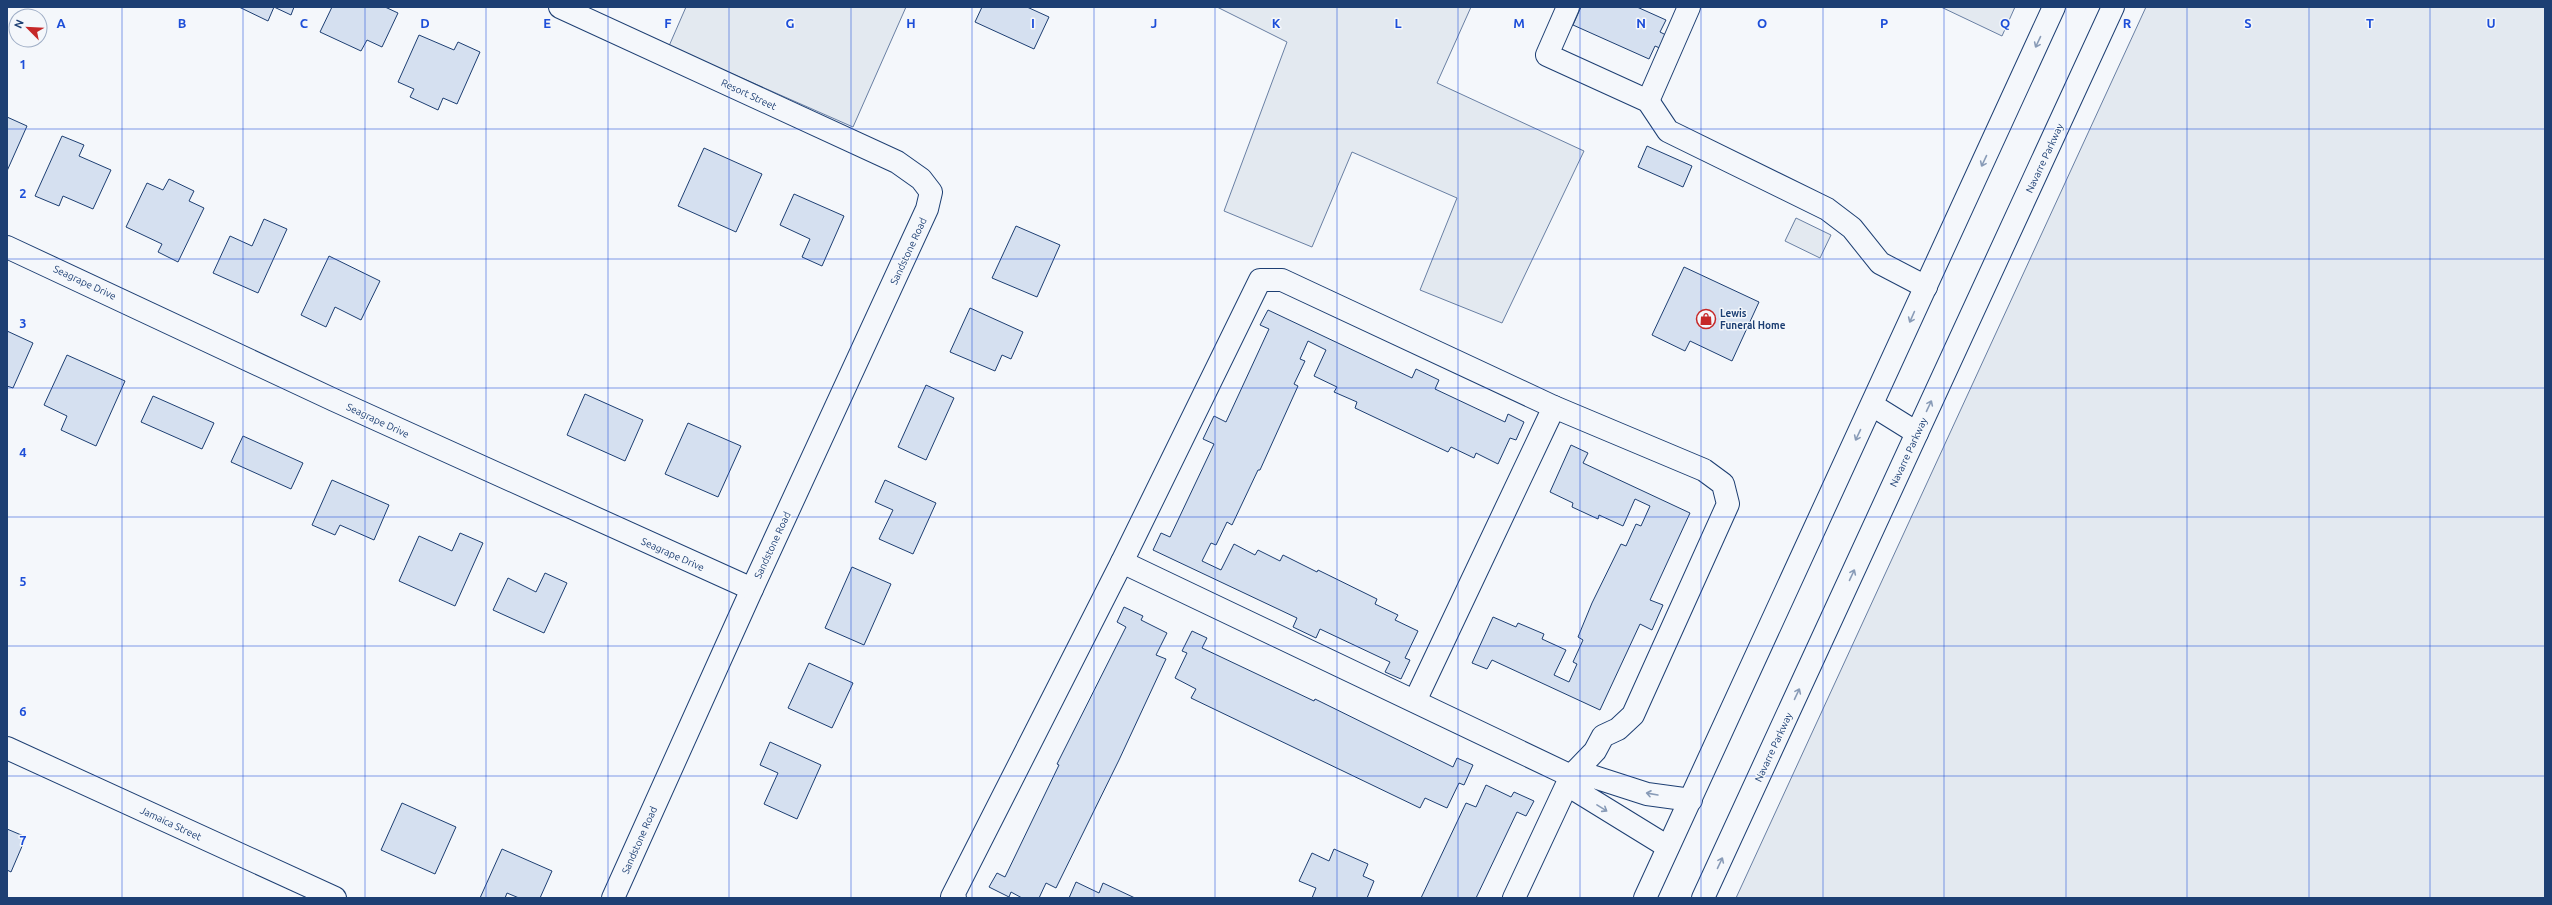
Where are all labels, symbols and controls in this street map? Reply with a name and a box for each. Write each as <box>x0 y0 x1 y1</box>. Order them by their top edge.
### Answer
north arrow <box>8 8 48 48</box>
text: A <box>56 16 66 30</box>
text: B <box>178 16 187 30</box>
text: C <box>300 16 309 30</box>
text: D <box>420 16 430 30</box>
text: E <box>543 16 551 30</box>
text: F <box>664 16 672 30</box>
text: G <box>786 16 795 30</box>
text: H <box>906 16 916 30</box>
text: I <box>1031 16 1035 30</box>
text: J <box>1151 16 1157 30</box>
text: K <box>1272 16 1281 30</box>
text: L <box>1394 16 1402 30</box>
text: M <box>1513 16 1525 30</box>
text: N <box>1636 16 1646 30</box>
text: O <box>1757 16 1767 30</box>
text: P <box>1880 16 1888 30</box>
text: Q <box>2000 16 2010 30</box>
text: R <box>2123 16 2132 30</box>
text: S <box>2244 16 2252 30</box>
text: T <box>2366 16 2374 30</box>
text: U <box>2486 16 2496 30</box>
text: N <box>12 18 26 30</box>
one-way arrow <box>2034 36 2041 48</box>
text: 1 <box>19 57 27 71</box>
street label: Resort Street <box>719 77 778 112</box>
street label: Navarre Parkway <box>2024 122 2065 195</box>
one-way arrow <box>1980 154 1987 166</box>
text: 2 <box>19 186 27 200</box>
street label: Sandstone Road <box>888 216 929 286</box>
street label: Seagrape Drive <box>52 263 118 302</box>
shop icon: Lewis Funeral Home <box>1695 308 1717 330</box>
place label: Lewis Funeral Home <box>1720 308 1786 331</box>
one-way arrow <box>1908 311 1915 323</box>
text: 3 <box>19 316 27 330</box>
street label: Seagrape Drive <box>345 401 411 440</box>
one-way arrow <box>1926 401 1933 413</box>
street label: Navarre Parkway <box>1888 416 1929 489</box>
one-way arrow <box>1854 429 1862 441</box>
text: 4 <box>19 445 27 459</box>
street label: Sandstone Road <box>752 510 793 580</box>
street label: Seagrape Drive <box>640 536 706 573</box>
one-way arrow <box>1848 570 1856 582</box>
text: 5 <box>19 574 27 588</box>
one-way arrow <box>1794 688 1801 700</box>
text: 6 <box>19 704 27 718</box>
street label: Navarre Parkway <box>1753 711 1794 784</box>
one-way arrow <box>1646 790 1659 798</box>
street label: Jamaica Street <box>138 804 203 842</box>
one-way arrow <box>1596 804 1608 812</box>
street label: Sandstone Road <box>620 805 659 876</box>
text: 7 <box>19 833 27 847</box>
one-way arrow <box>1716 857 1724 869</box>

